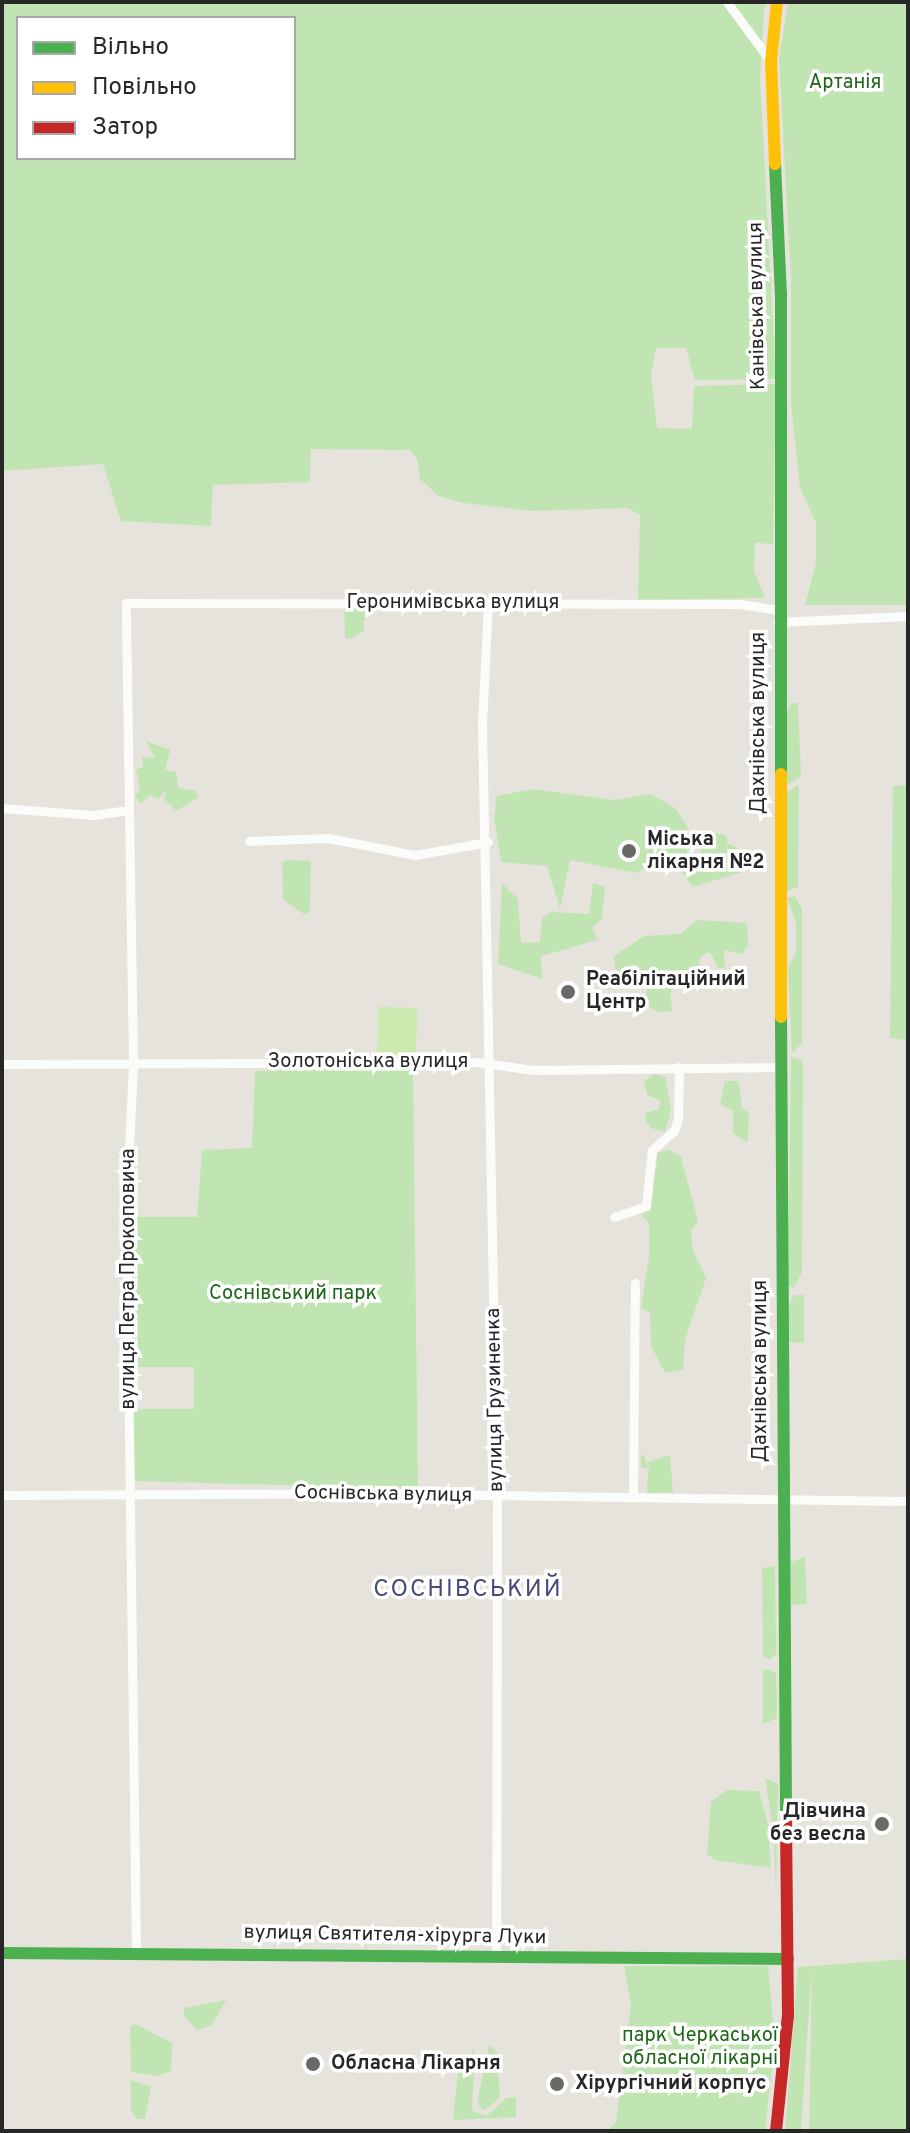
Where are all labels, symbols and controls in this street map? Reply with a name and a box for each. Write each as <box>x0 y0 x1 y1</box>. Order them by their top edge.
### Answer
legend <box>16 16 296 160</box>
text: Вільно <box>92 33 169 63</box>
park label: Артанія <box>809 71 881 95</box>
text: Повільно <box>92 73 197 103</box>
text: Затор <box>92 113 158 143</box>
street label: Канівська вулиця <box>745 222 771 390</box>
street label: Геронимівська вулиця <box>347 591 559 615</box>
street label: Дахнівська вулиця <box>747 632 771 814</box>
place label: Міська лікарня №2 <box>647 828 765 875</box>
marker: Міська лікарня №2 <box>618 840 640 862</box>
place label: Реабілітаційний Центр <box>586 968 746 1015</box>
marker: Реабілітаційний Центр <box>557 981 579 1003</box>
street label: Золотоніська вулиця <box>268 1050 468 1074</box>
street label: вулиця Петра Прокоповича <box>117 1148 141 1410</box>
street label: Дахнівська вулиця <box>749 1280 773 1462</box>
park label: Соснівський парк <box>209 1282 377 1306</box>
street label: вулиця Грузиненка <box>482 1308 510 1492</box>
street label: Соснівська вулиця <box>294 1481 472 1509</box>
district label: СОСНІВСЬКИЙ <box>373 1577 563 1605</box>
place label: Дівчина без весла <box>770 1800 866 1847</box>
marker: Дівчина без весла <box>873 1815 891 1833</box>
street label: вулиця Святителя-хірурга Луки <box>243 1921 547 1951</box>
park label: парк Черкаської обласної лікарні <box>622 2024 778 2071</box>
place label: Обласна Лікарня <box>331 2052 501 2076</box>
marker: Обласна Лікарня <box>302 2053 324 2075</box>
place label: Хірургічний корпус <box>575 2072 767 2096</box>
marker: Хірургічний корпус <box>546 2073 568 2095</box>

